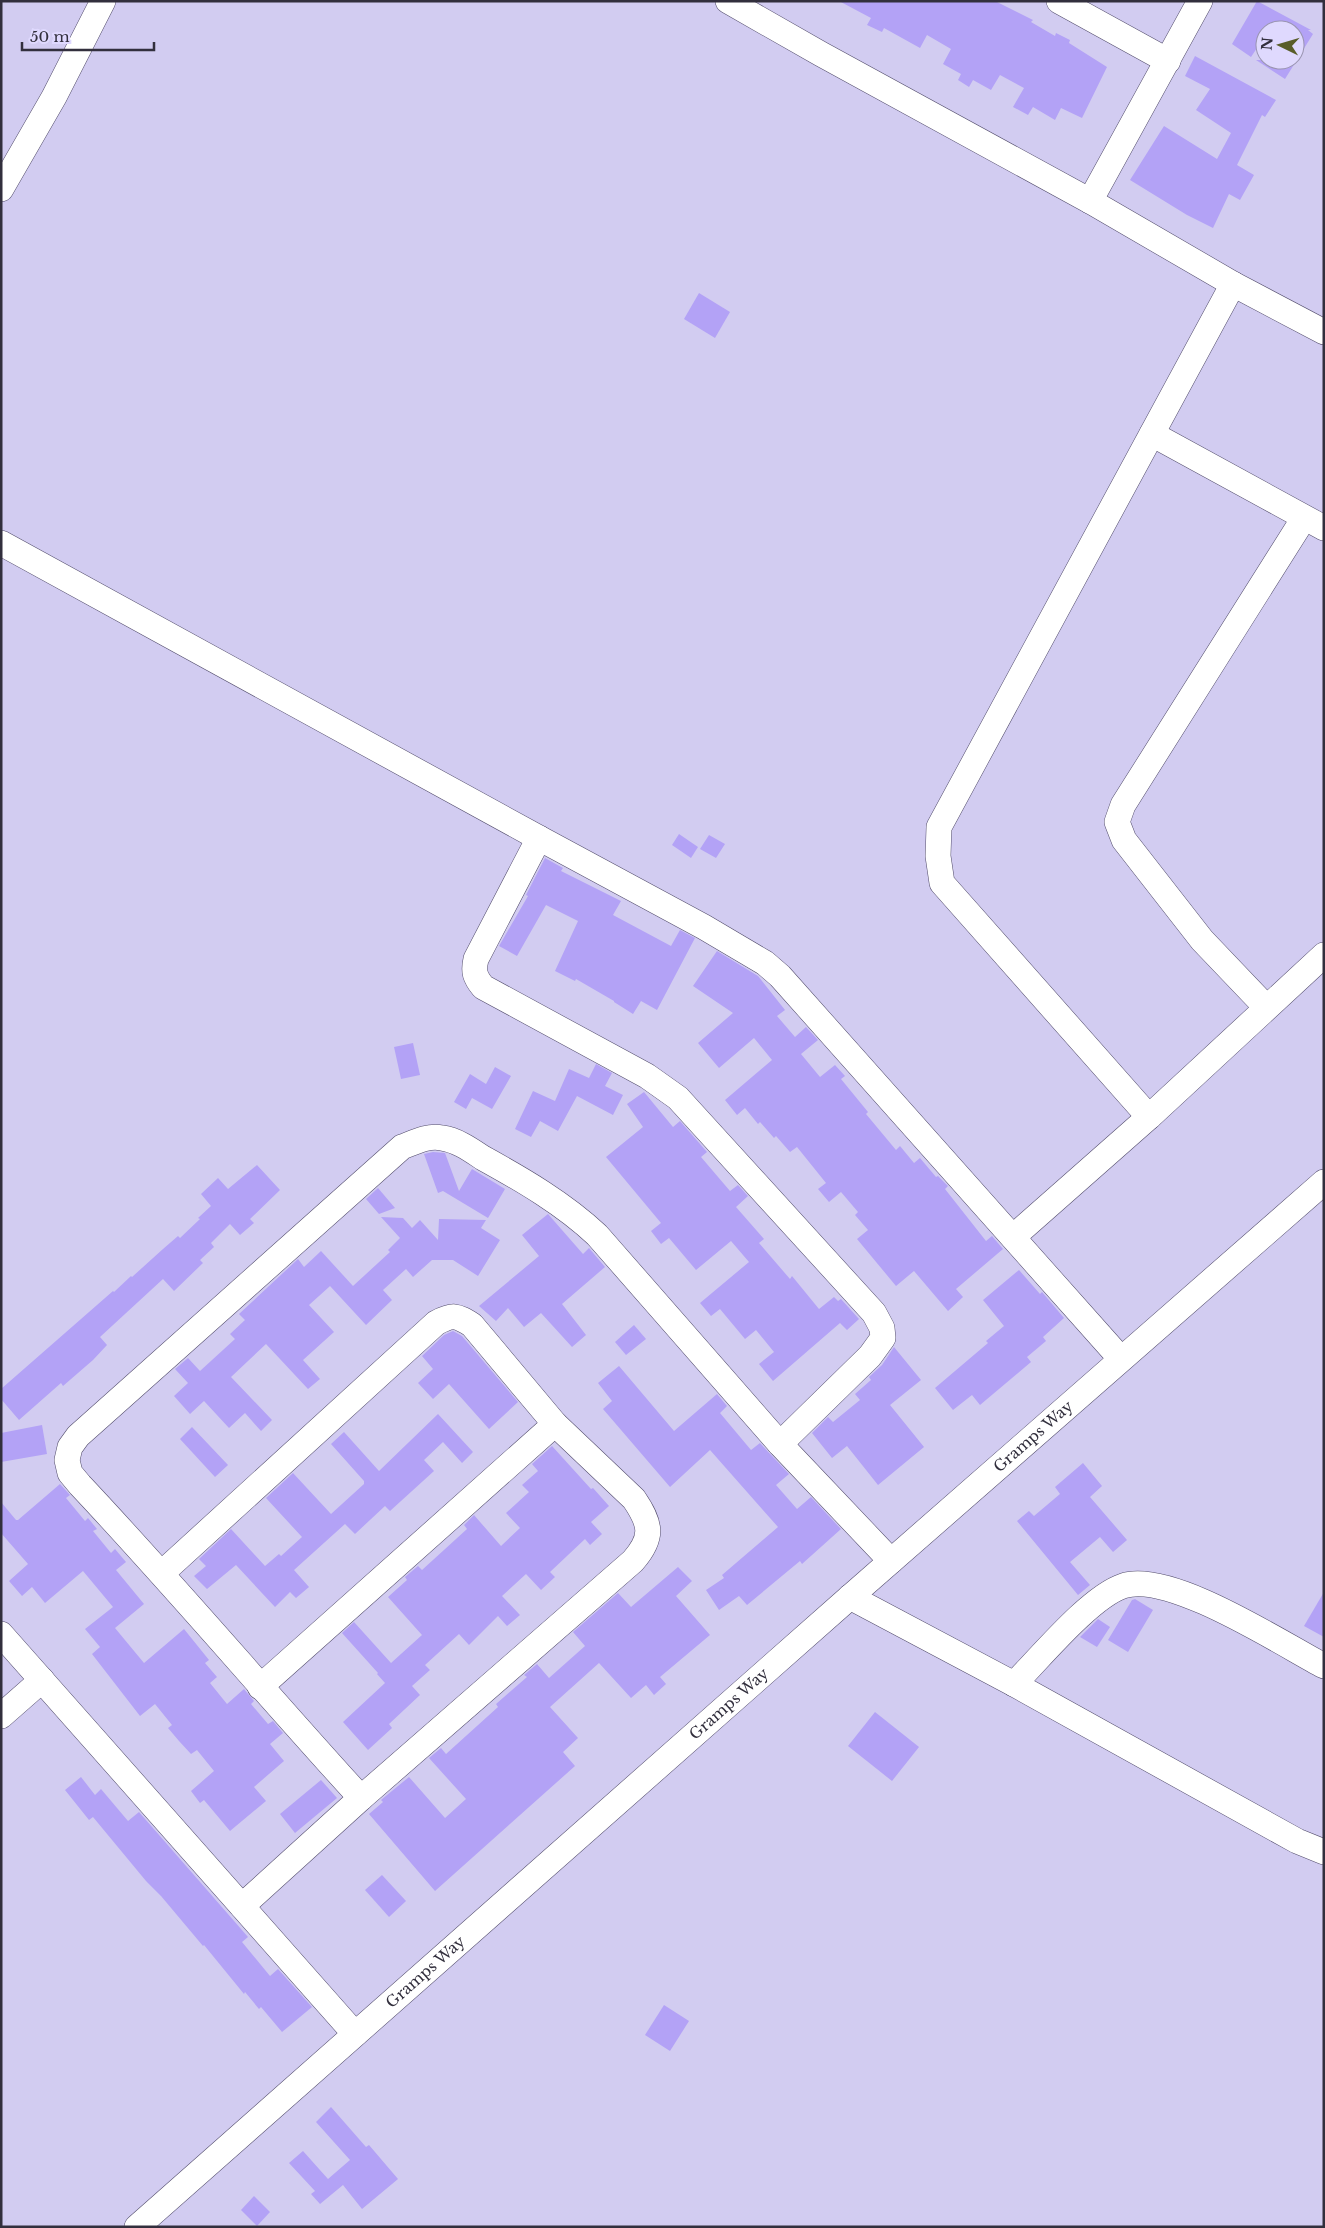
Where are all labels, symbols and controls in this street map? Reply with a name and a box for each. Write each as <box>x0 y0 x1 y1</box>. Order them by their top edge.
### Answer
scale bar <box>22 20 155 52</box>
north arrow <box>1255 20 1305 70</box>
text: 50 m <box>30 27 70 46</box>
text: N <box>1258 37 1277 51</box>
street label: Gramps Way <box>989 1396 1077 1476</box>
street label: Gramps Way <box>685 1663 772 1744</box>
street label: Gramps Way <box>382 1931 469 2012</box>

